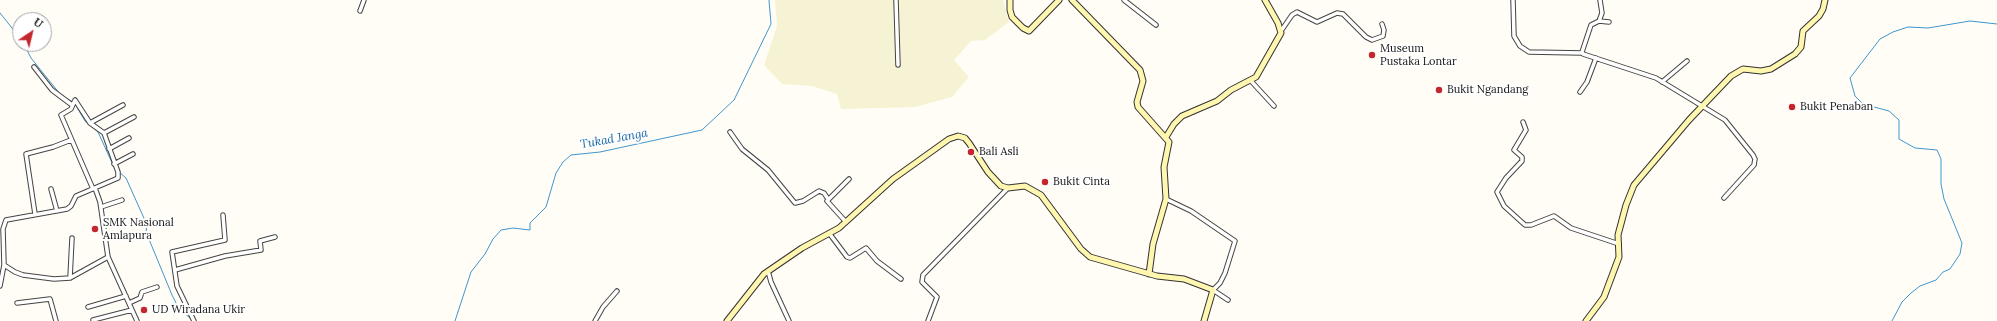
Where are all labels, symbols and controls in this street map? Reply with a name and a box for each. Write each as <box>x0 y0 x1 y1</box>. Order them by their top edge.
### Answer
north arrow <box>12 12 52 52</box>
text: U <box>31 15 46 31</box>
place label: Museum Pustaka Lontar <box>1380 42 1457 68</box>
marker: Museum Pustaka Lontar <box>1367 50 1377 60</box>
place label: Bukit Ngandang <box>1447 83 1528 97</box>
marker: Bukit Ngandang <box>1434 85 1444 95</box>
place label: Bukit Penaban <box>1800 100 1873 114</box>
marker: Bukit Penaban <box>1787 102 1797 112</box>
water label: Tukad Janga <box>579 126 649 152</box>
place label: Bali Asli <box>979 145 1019 159</box>
marker: Bali Asli <box>966 147 976 157</box>
place label: Bukit Cinta <box>1053 175 1110 189</box>
marker: Bukit Cinta <box>1040 177 1050 187</box>
place label: SMK Nasional Amlapura <box>103 216 174 242</box>
marker: SMK Nasional Amlapura <box>90 224 100 234</box>
place label: UD Wiradana Ukir <box>152 303 245 317</box>
marker: UD Wiradana Ukir <box>139 305 149 315</box>

